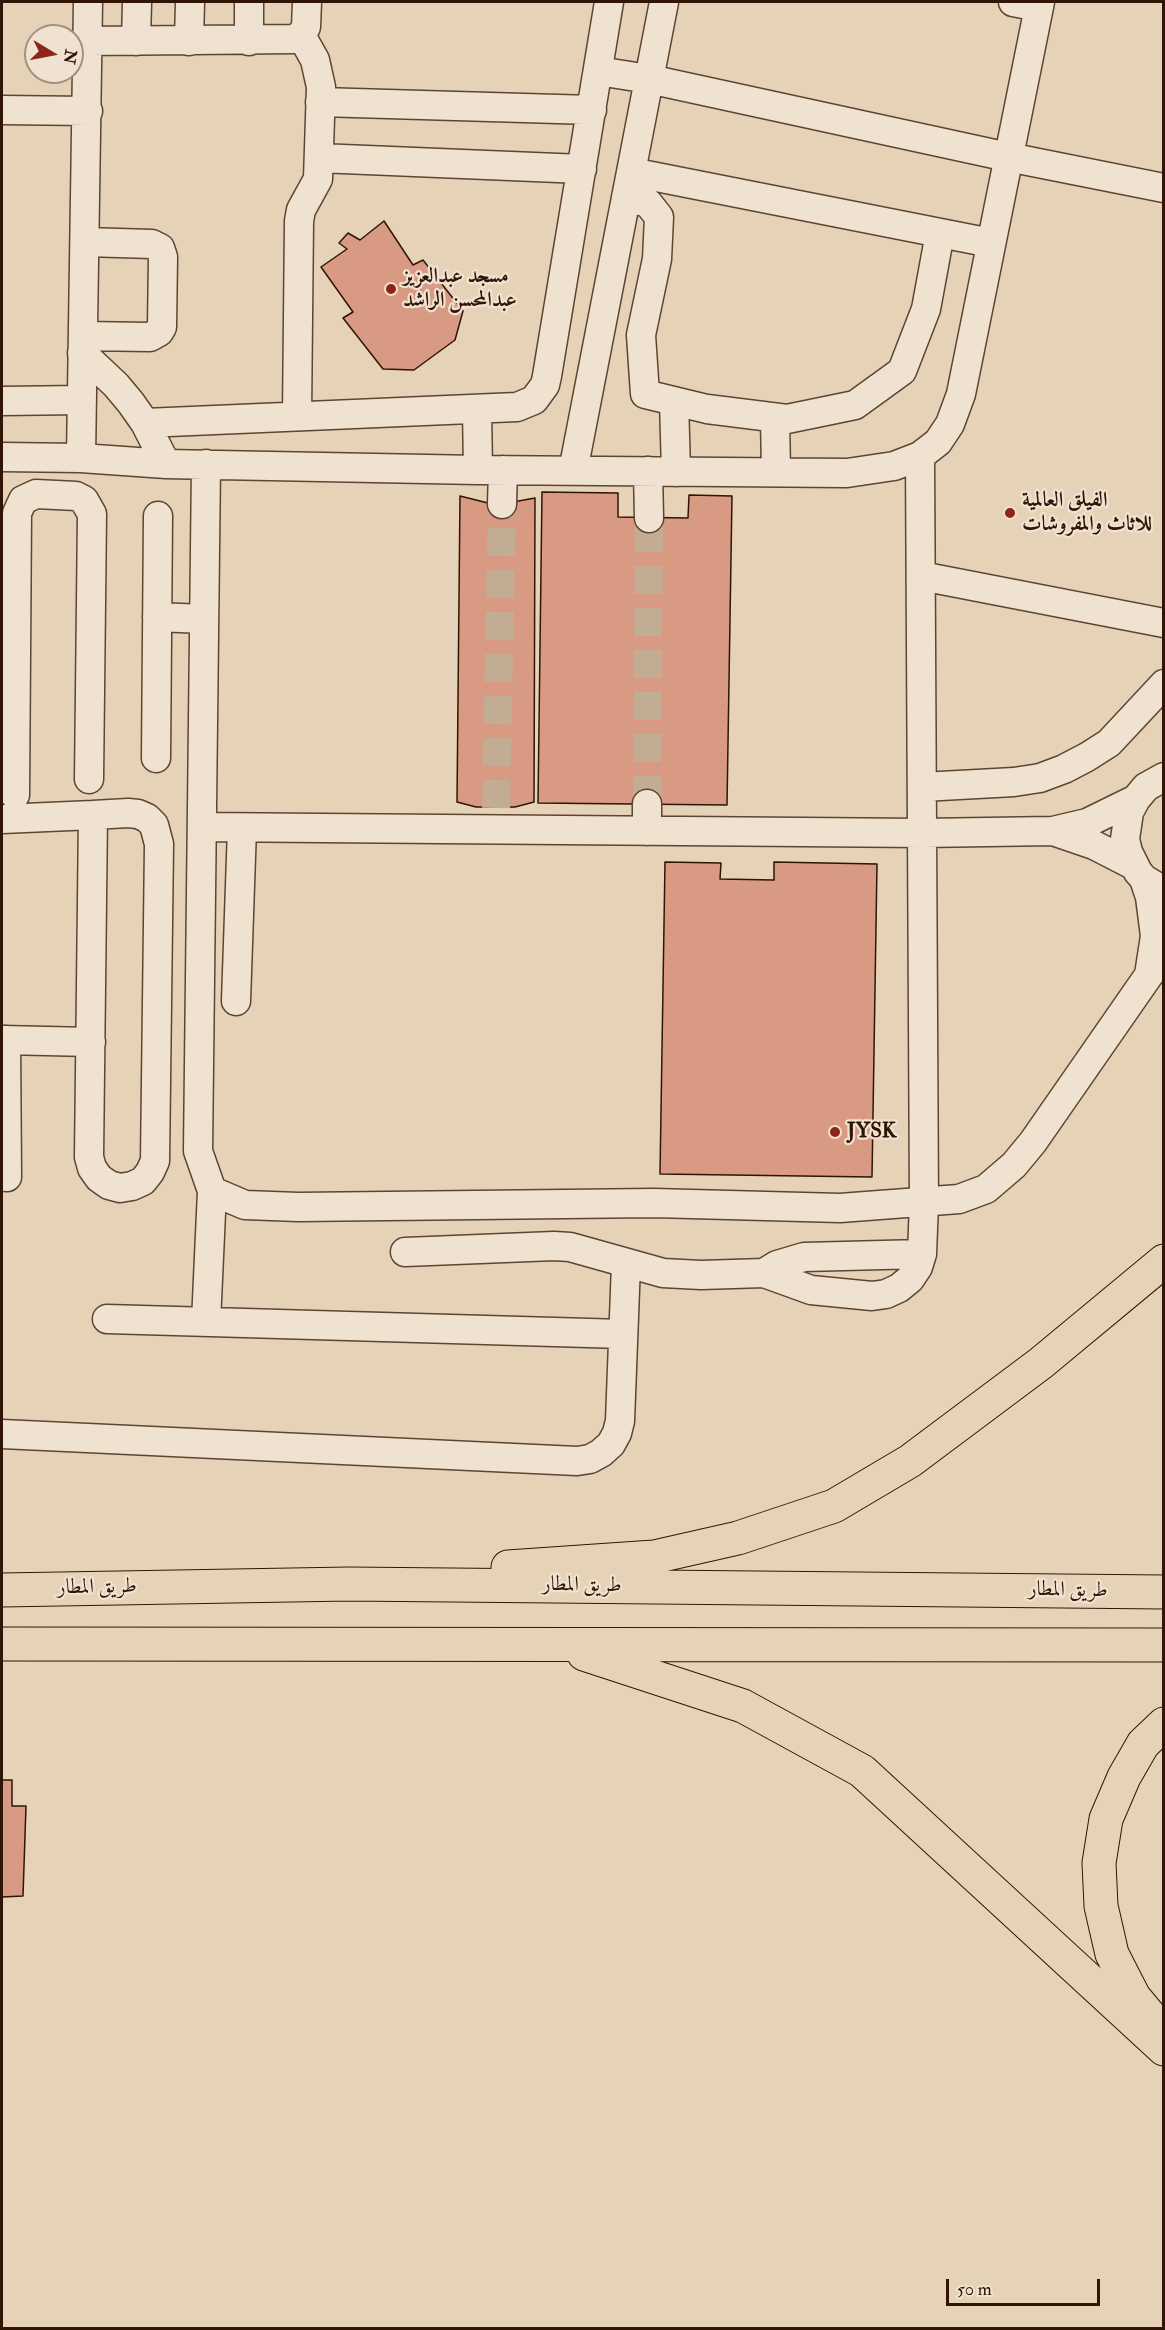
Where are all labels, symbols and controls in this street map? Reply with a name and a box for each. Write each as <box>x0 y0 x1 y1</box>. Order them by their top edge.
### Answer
north arrow <box>24 24 84 84</box>
text: N <box>59 48 81 66</box>
place label: مسجد عبدالعزيز عبدالمحسن الراشد <box>403 264 517 314</box>
marker: مسجد عبدالعزيز عبدالمحسن الراشد <box>384 282 398 296</box>
place label: الفيلق العالمية للاثاث والمفروشات <box>1022 488 1152 538</box>
marker: الفيلق العالمية للاثاث والمفروشات <box>1003 506 1017 520</box>
place label: JYSK <box>847 1119 897 1145</box>
marker: JYSK <box>828 1125 842 1139</box>
street label: طريق المطار <box>542 1573 622 1599</box>
street label: طريق المطار <box>57 1575 137 1601</box>
street label: طريق المطار <box>1028 1578 1108 1604</box>
scale bar <box>949 2267 1104 2305</box>
text: 50 m <box>957 2278 992 2301</box>

